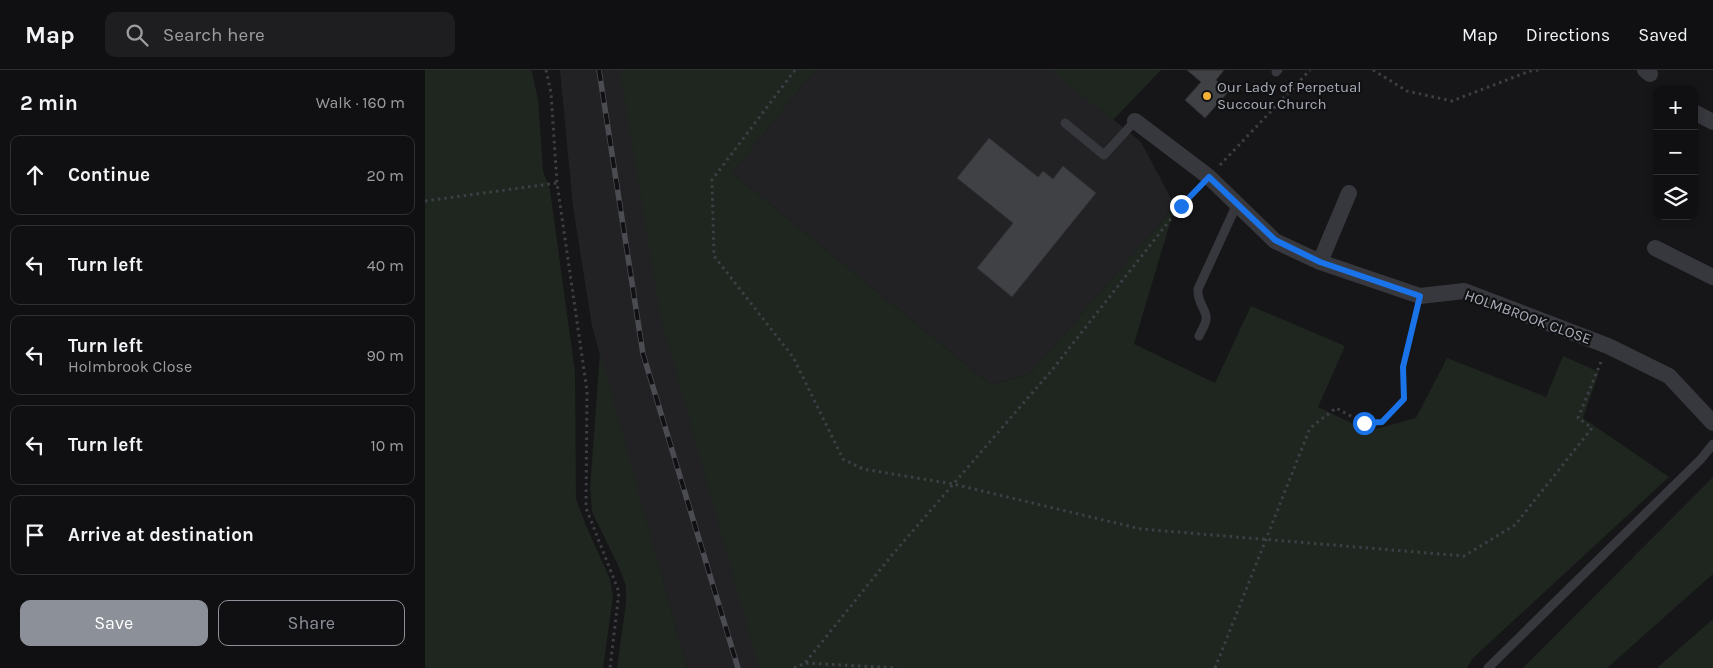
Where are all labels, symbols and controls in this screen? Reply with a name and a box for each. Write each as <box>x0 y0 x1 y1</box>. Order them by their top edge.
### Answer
search box <box>105 12 455 57</box>
text: Map <box>25 21 75 49</box>
icon: search <box>123 21 151 49</box>
text: Search here <box>163 24 265 46</box>
text: Map <box>1462 24 1498 46</box>
text: Directions <box>1526 24 1610 46</box>
text: Saved <box>1638 24 1688 46</box>
place label: Our Lady of Perpetual Succour Church <box>1217 78 1361 113</box>
map controls <box>1653 85 1698 220</box>
button: + <box>1653 85 1698 130</box>
marker: Our Lady of Perpetual Succour Church <box>1201 90 1213 102</box>
text: 2 min <box>20 91 78 115</box>
text: Walk · 160 m <box>316 93 405 112</box>
button: − <box>1653 130 1698 175</box>
icon: ahead <box>21 161 49 189</box>
text: Continue <box>68 164 150 186</box>
text: 20 m <box>366 166 404 185</box>
button: layers <box>1653 175 1698 220</box>
route end <box>1170 195 1193 218</box>
icon: left <box>21 251 49 279</box>
text: Turn left <box>68 254 143 276</box>
text: 40 m <box>367 256 404 275</box>
street label: HOLMBROOK CLOSE <box>1462 286 1594 348</box>
text: Turn left <box>68 335 143 357</box>
icon: left <box>21 341 49 369</box>
text: 90 m <box>366 346 404 365</box>
text: Holmbrook Close <box>68 357 192 376</box>
route start <box>1353 412 1376 435</box>
icon: left <box>21 431 49 459</box>
text: Turn left <box>68 434 143 456</box>
text: 10 m <box>370 436 404 455</box>
icon: arrive <box>21 521 49 549</box>
text: Arrive at destination <box>68 524 254 546</box>
button: Save <box>20 600 208 646</box>
button: Share <box>218 600 405 646</box>

